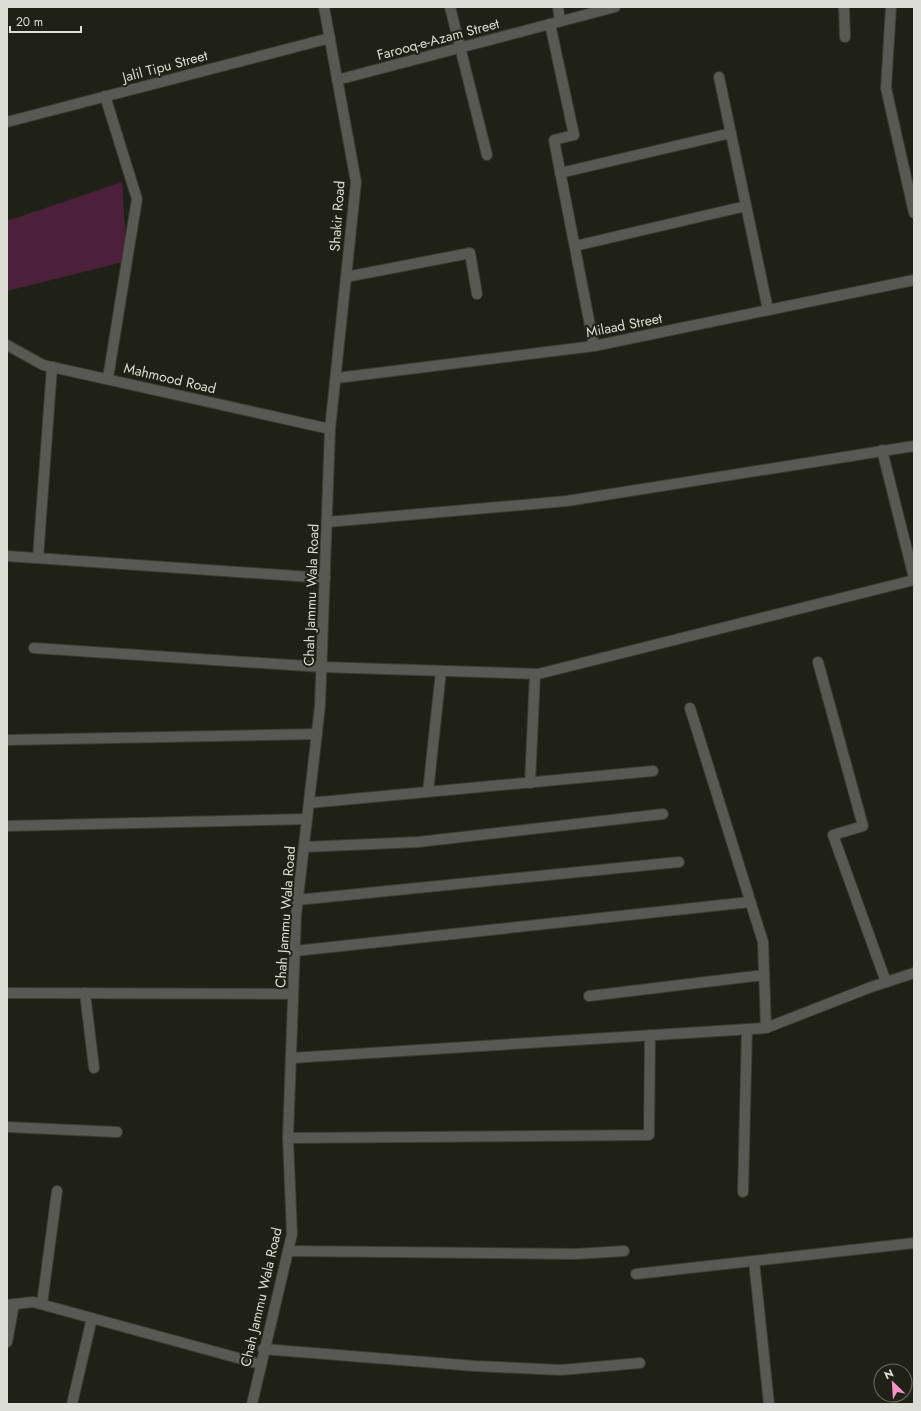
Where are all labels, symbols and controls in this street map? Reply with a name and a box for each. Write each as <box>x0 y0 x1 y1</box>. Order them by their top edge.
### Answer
scale bar <box>10 8 81 34</box>
text: 20 m <box>16 13 43 31</box>
street label: Farooq-e-Azam Street <box>375 13 502 65</box>
street label: Jalil Tipu Street <box>118 45 210 87</box>
street label: Shakir Road <box>325 180 349 252</box>
street label: Milaad Street <box>584 308 664 342</box>
street label: Mahmood Road <box>122 358 218 398</box>
street label: Chah Jammu Wala Road <box>299 524 323 666</box>
street label: Chah Jammu Wala Road <box>270 845 300 989</box>
street label: Chah Jammu Wala Road <box>235 1225 287 1369</box>
north arrow <box>873 1363 913 1403</box>
text: N <box>881 1365 896 1383</box>

